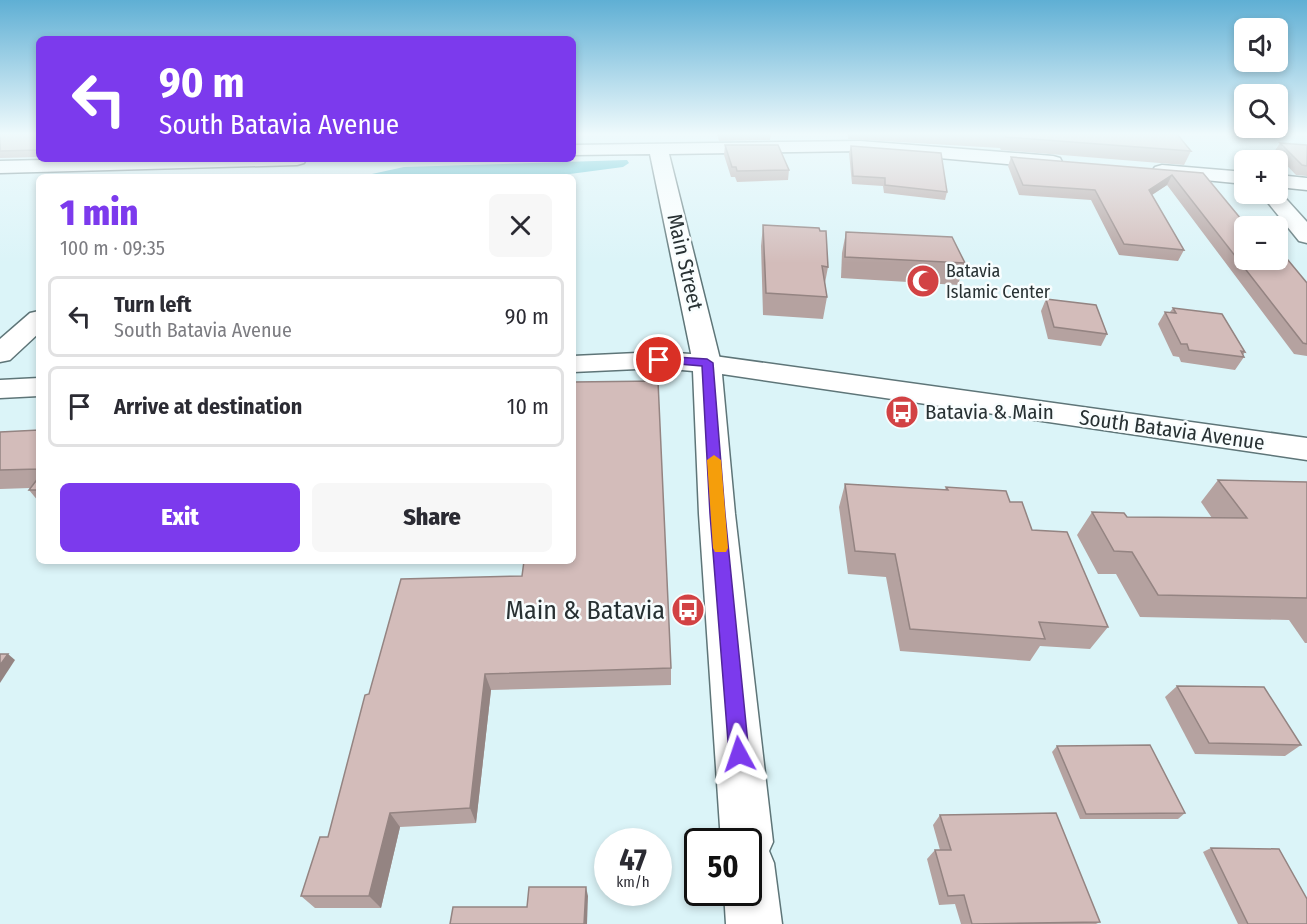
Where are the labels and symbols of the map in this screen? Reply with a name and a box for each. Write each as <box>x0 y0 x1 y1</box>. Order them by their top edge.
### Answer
street label: Main Street <box>661 211 709 313</box>
place label: Batavia Islamic Center <box>946 260 1051 303</box>
mosque icon: Batavia Islamic Center <box>905 263 941 299</box>
pin <box>633 334 684 385</box>
bus stop icon: Batavia & Main <box>884 394 920 430</box>
place label: Batavia & Main <box>925 399 1054 425</box>
street label: South Batavia Avenue <box>1078 404 1266 456</box>
bus stop icon: Main & Batavia <box>670 592 706 628</box>
place label: Main & Batavia <box>506 595 665 626</box>
position arrow <box>707 722 771 786</box>
speed limit sign: 50 <box>684 828 762 906</box>

